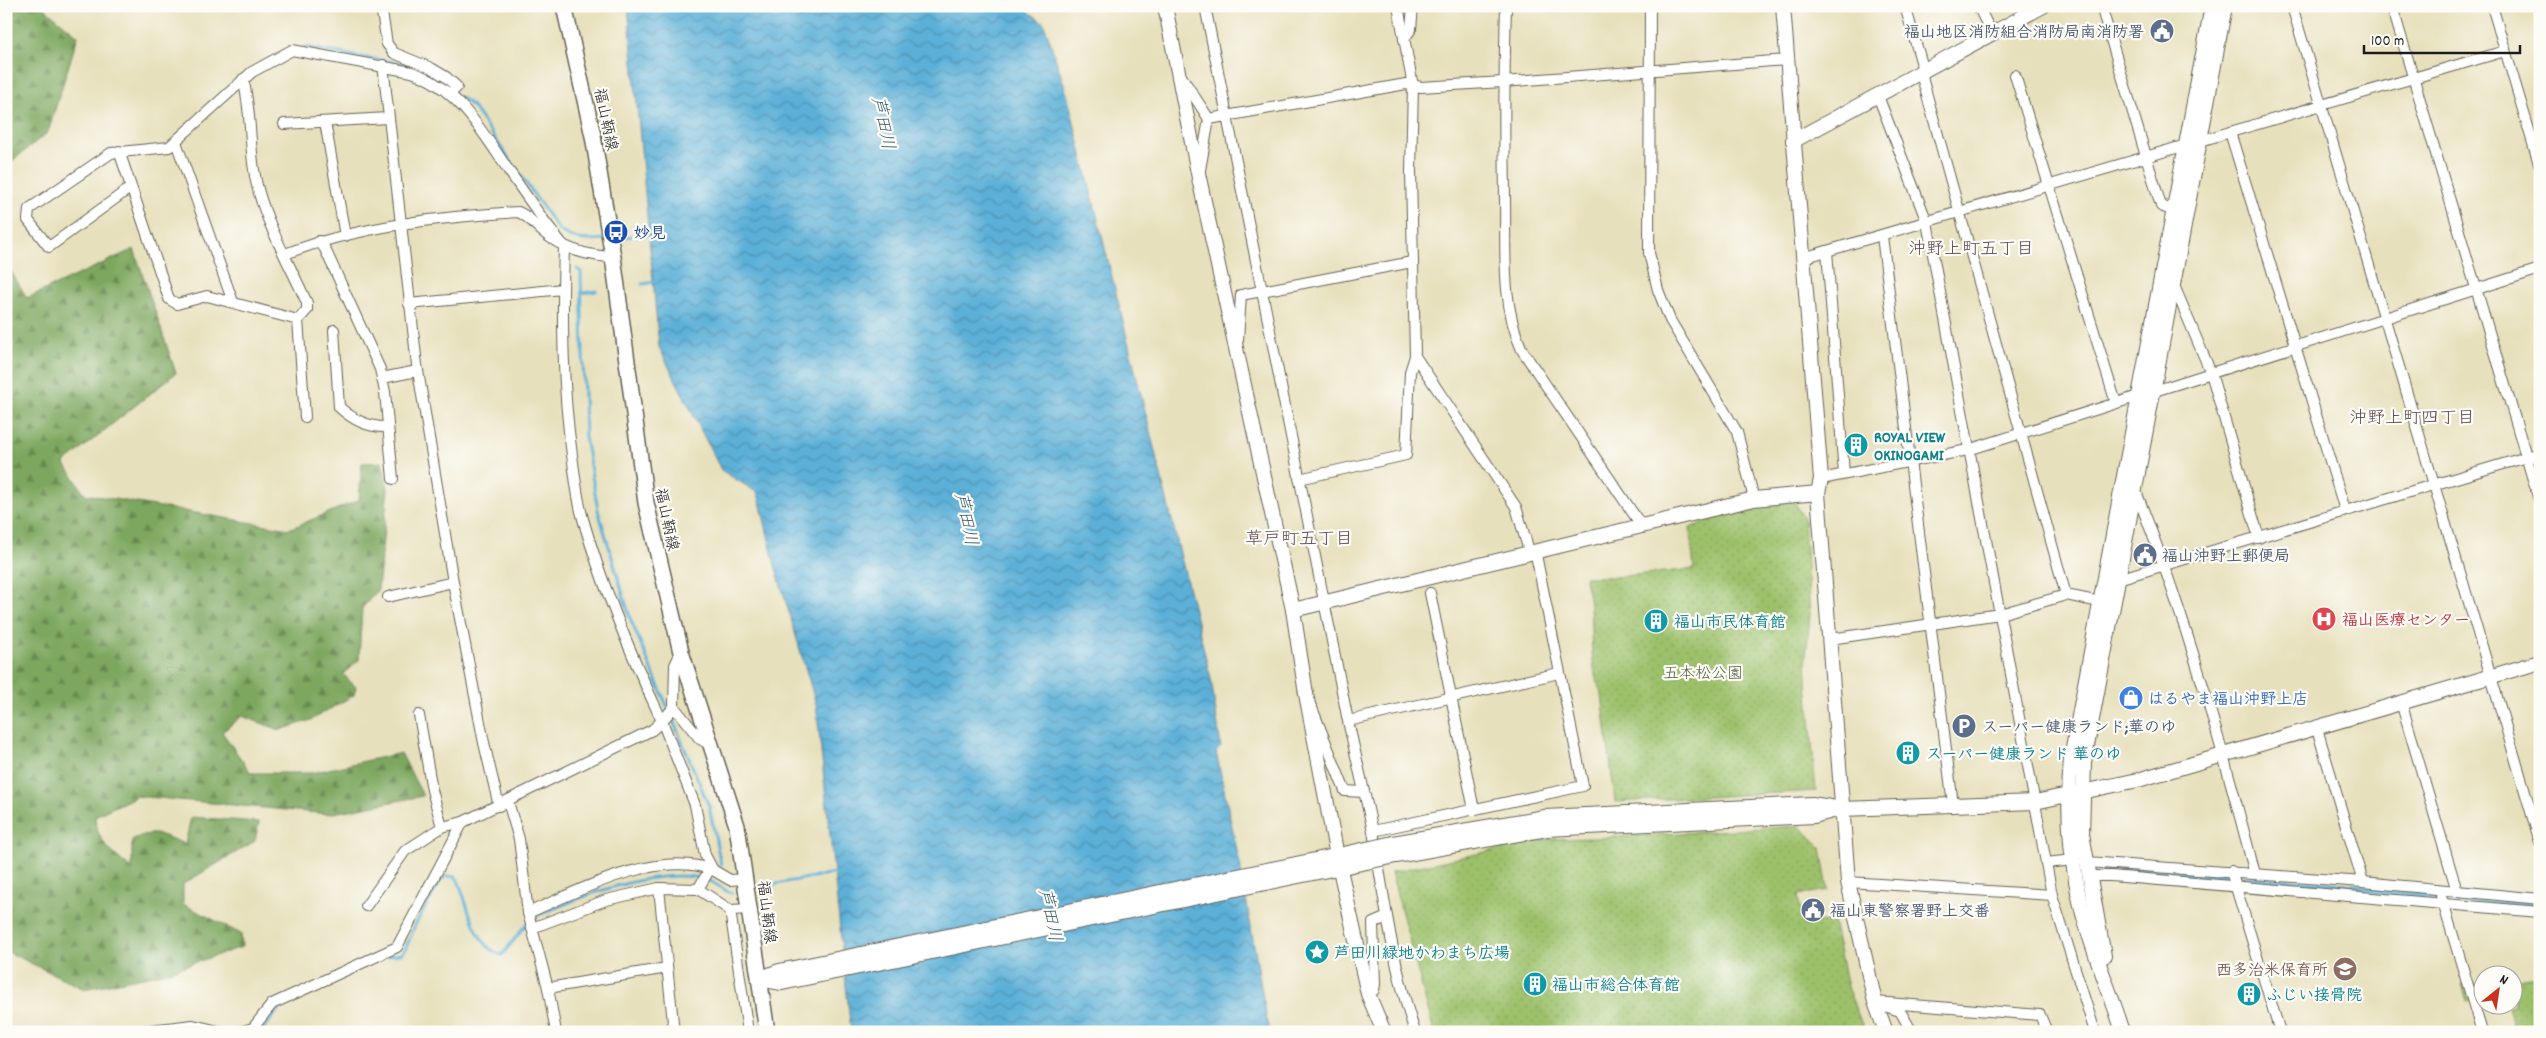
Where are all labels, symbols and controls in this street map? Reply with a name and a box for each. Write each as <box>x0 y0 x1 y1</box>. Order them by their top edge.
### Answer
public building icon: 福山地区消防組合消防局南消防署 <box>2149 18 2175 44</box>
place label: 福山地区消防組合消防局南消防署 <box>1904 22 2144 45</box>
scale bar <box>2364 22 2520 54</box>
text: 100 m <box>2371 31 2404 53</box>
street label: 福山鞆線 <box>587 86 622 153</box>
water label: 芦田川 <box>864 95 899 153</box>
bus stop icon: 妙見 <box>603 219 629 245</box>
place label: 妙見 <box>634 223 666 246</box>
district label: 沖野上町五丁目 <box>1908 238 2034 263</box>
district label: 沖野上町四丁目 <box>2349 407 2475 432</box>
place label: ROYAL VIEW OKINOGAMI <box>1874 427 1946 468</box>
building icon: ROYAL VIEW OKINOGAMI <box>1843 432 1869 458</box>
street label: 福山鞆線 <box>648 486 683 553</box>
water label: 芦田川 <box>947 491 982 549</box>
district label: 草戸町五丁目 <box>1245 528 1353 553</box>
public building icon: 福山沖野上郵便局 <box>2132 542 2158 568</box>
place label: 福山沖野上郵便局 <box>2162 546 2290 569</box>
hospital icon: 福山医療センター <box>2311 606 2337 632</box>
building icon: 福山市民体育館 <box>1643 608 1669 634</box>
place label: 福山医療センター <box>2342 610 2470 633</box>
place label: 福山市民体育館 <box>1674 612 1786 635</box>
park label: 五本松公園 <box>1663 663 1743 686</box>
shop icon: はるやま福山沖野上店 <box>2118 685 2144 711</box>
place label: はるやま福山沖野上店 <box>2148 689 2308 712</box>
parking icon: スーパー健康ランド;華のゆ <box>1951 713 1977 739</box>
place label: スーパー健康ランド;華のゆ <box>1982 717 2176 740</box>
building icon: スーパー健康ランド 華のゆ <box>1895 740 1921 766</box>
place label: スーパー健康ランド 華のゆ <box>1926 744 2121 767</box>
street label: 福山鞆線 <box>750 879 781 945</box>
water label: 芦田川 <box>1031 887 1066 945</box>
public building icon: 福山東警察署野上交番 <box>1800 897 1826 923</box>
place label: 福山東警察署野上交番 <box>1830 901 1990 924</box>
place icon: 芦田川緑地かわまち広場 <box>1304 939 1330 965</box>
place label: 芦田川緑地かわまち広場 <box>1334 943 1510 966</box>
school or university icon: 西多治米保育所 <box>2332 956 2358 982</box>
place label: 西多治米保育所 <box>2216 960 2328 983</box>
north arrow <box>2474 966 2524 1016</box>
text: N <box>2496 970 2512 991</box>
building icon: 福山市総合体育館 <box>1522 971 1548 997</box>
place label: 福山市総合体育館 <box>1552 975 1680 998</box>
building icon: ふじい接骨院 <box>2236 981 2262 1007</box>
place label: ふじい接骨院 <box>2266 985 2362 1008</box>

